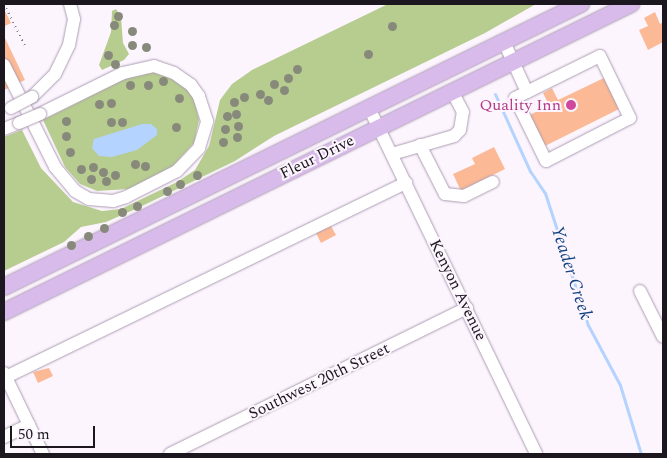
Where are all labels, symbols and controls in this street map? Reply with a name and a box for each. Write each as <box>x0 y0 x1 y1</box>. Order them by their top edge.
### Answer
place label: Quality Inn <box>479 95 561 115</box>
marker: Quality Inn <box>565 99 577 111</box>
street label: Fleur Drive <box>277 131 357 183</box>
water label: Yeader Creek <box>546 223 596 323</box>
street label: Kenyon Avenue <box>425 236 491 344</box>
street label: Southwest 20th Street <box>245 339 393 423</box>
scale bar <box>12 416 98 448</box>
text: 50 m <box>18 423 50 446</box>

